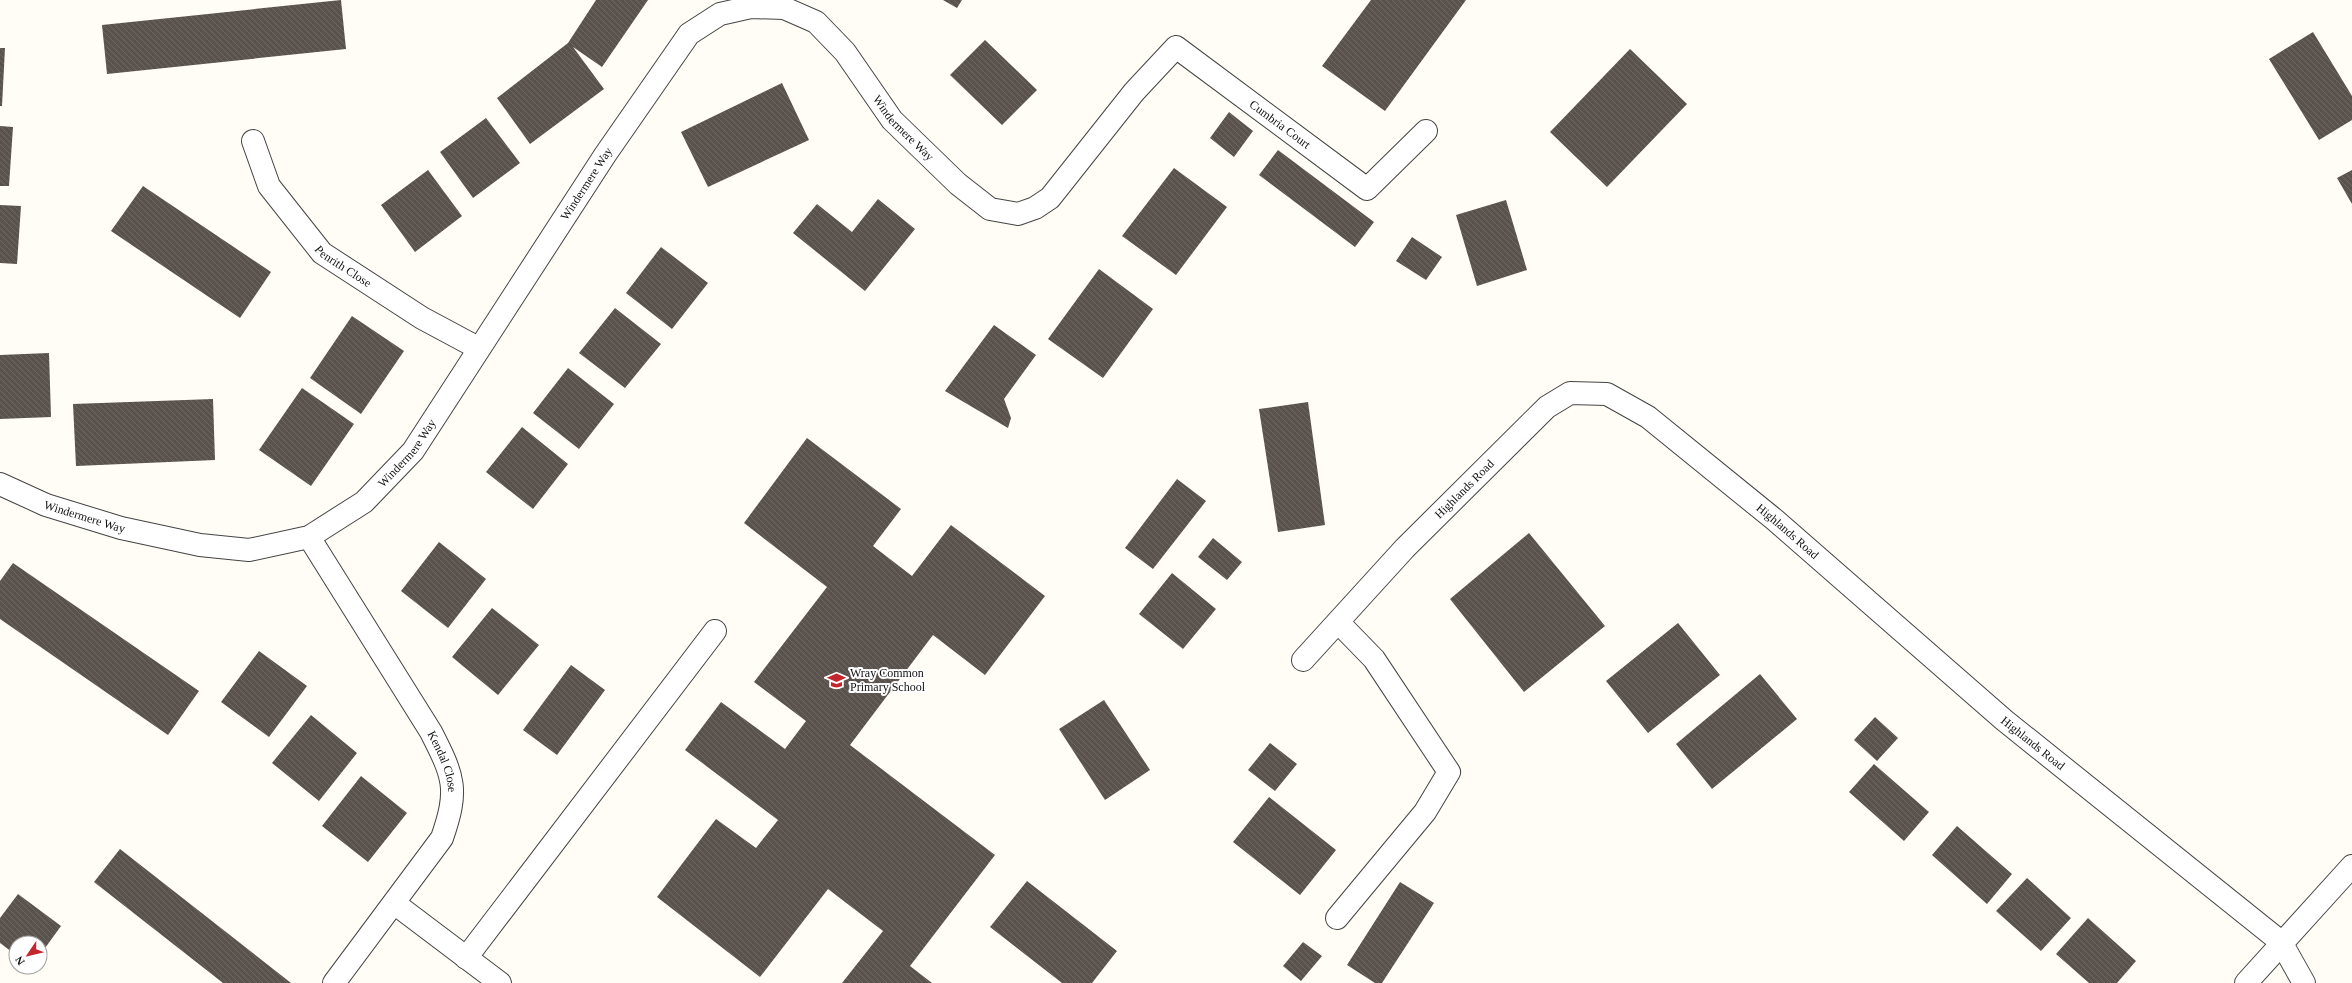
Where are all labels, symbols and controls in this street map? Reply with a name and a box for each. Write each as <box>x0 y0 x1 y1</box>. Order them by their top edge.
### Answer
street label: Windermere Way <box>870 93 937 164</box>
street label: Cumbria Court <box>1247 97 1314 152</box>
street label: Windermere Way <box>558 145 615 223</box>
street label: Penrith Close <box>312 243 374 290</box>
street label: Windermere Way <box>375 416 439 490</box>
street label: Highlands Road <box>1432 457 1497 521</box>
street label: Windermere Way <box>42 498 126 536</box>
street label: Highlands Road <box>1754 501 1822 562</box>
place label: Wray Common Primary School <box>850 666 926 694</box>
school or university icon: Wray Common Primary School <box>827 670 847 690</box>
street label: Highlands Road <box>1998 713 2067 773</box>
street label: Kendal Close <box>425 729 459 793</box>
north arrow <box>8 935 48 975</box>
text: N <box>13 954 27 967</box>

